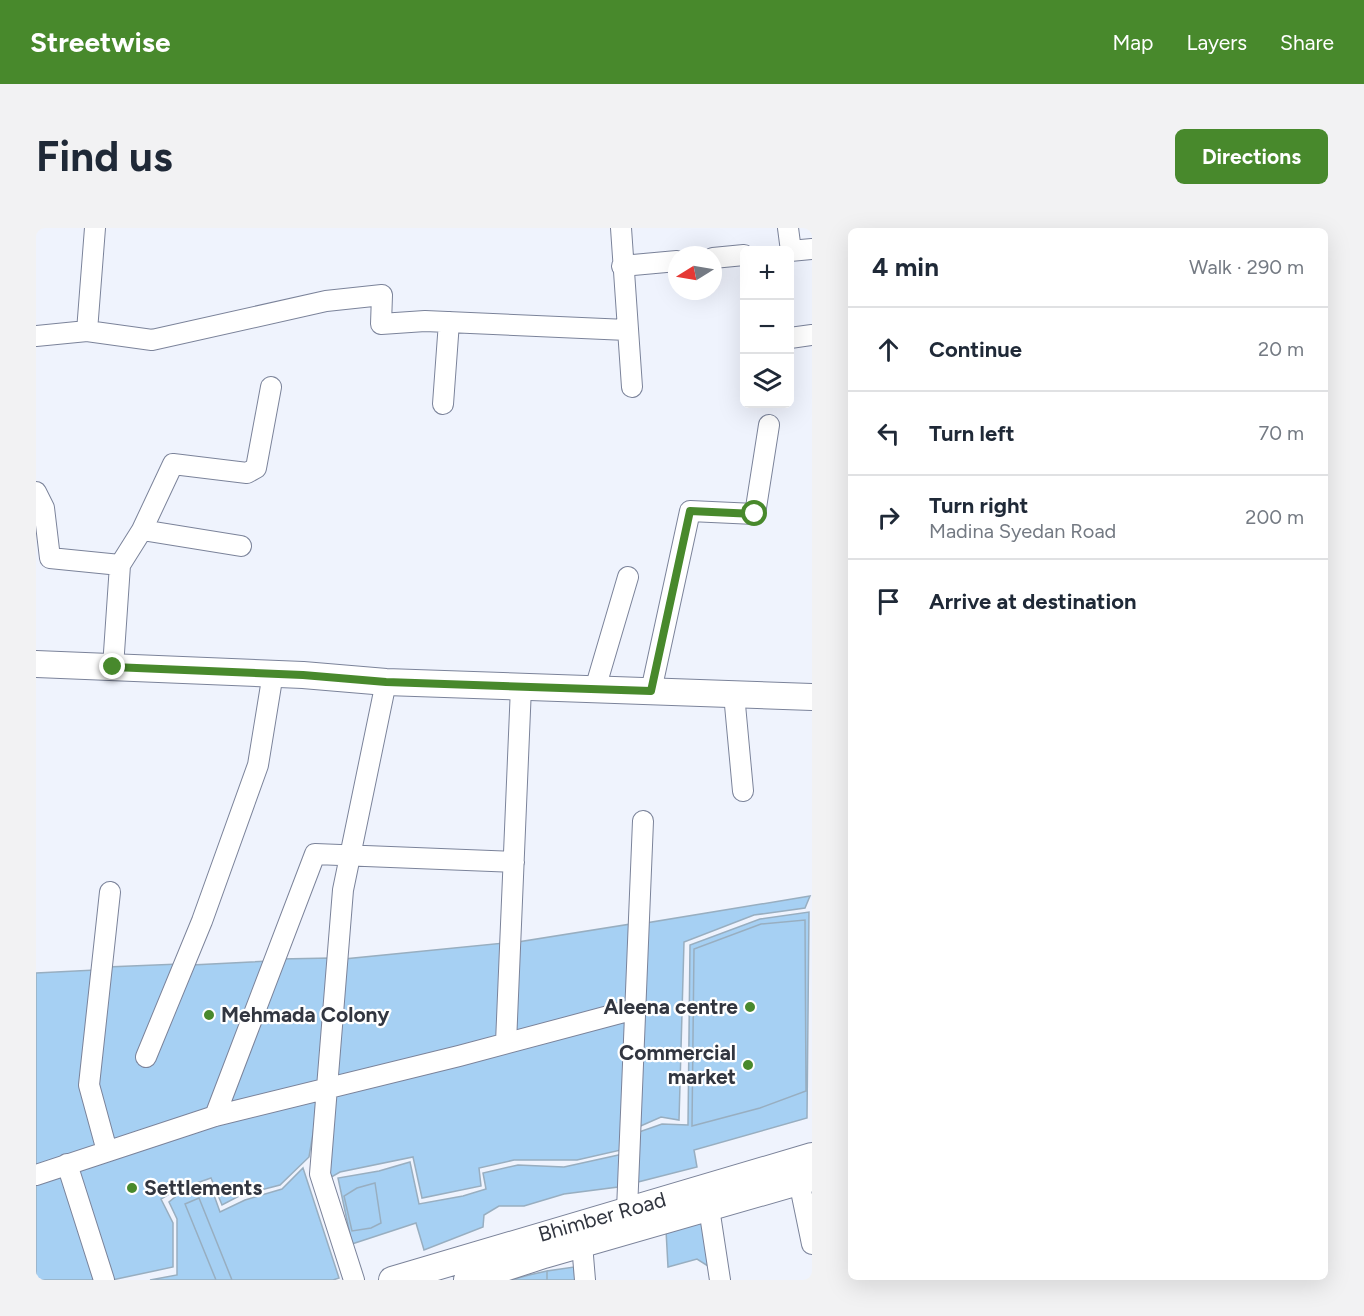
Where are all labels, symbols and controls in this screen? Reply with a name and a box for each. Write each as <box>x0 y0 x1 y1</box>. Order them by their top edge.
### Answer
text: Streetwise <box>30 25 170 59</box>
text: Map <box>1113 30 1153 55</box>
text: Layers <box>1186 30 1247 55</box>
text: Share <box>1280 30 1334 55</box>
button: Directions <box>1175 129 1328 184</box>
text: Find us <box>36 131 173 182</box>
north arrow <box>668 246 722 300</box>
map controls <box>740 246 794 408</box>
button: + <box>740 246 794 300</box>
text: 4 min <box>872 251 939 283</box>
text: Walk · 290 m <box>1189 255 1304 279</box>
button: − <box>740 300 794 354</box>
icon: ahead <box>872 333 905 366</box>
text: Continue <box>929 336 1022 363</box>
text: 20 m <box>1258 337 1304 361</box>
button: layers <box>740 354 794 408</box>
icon: left <box>872 417 905 450</box>
text: Turn left <box>929 420 1015 447</box>
text: 70 m <box>1258 421 1304 445</box>
text: Turn right <box>929 492 1028 519</box>
route start <box>741 500 767 526</box>
icon: right <box>872 501 905 534</box>
text: 200 m <box>1245 505 1304 529</box>
text: Madina Syedan Road <box>929 519 1116 543</box>
icon: arrive <box>872 585 905 618</box>
text: Arrive at destination <box>929 588 1137 615</box>
route end <box>99 653 125 679</box>
place label: Aleena centre <box>603 994 738 1019</box>
marker: Aleena centre <box>743 1000 757 1014</box>
place label: Mehmada Colony <box>221 1002 390 1027</box>
marker: Mehmada Colony <box>202 1008 216 1022</box>
place label: Commercial market <box>619 1040 736 1089</box>
marker: Commercial market <box>741 1058 755 1072</box>
place label: Settlements <box>144 1175 262 1200</box>
marker: Settlements <box>125 1181 139 1195</box>
street label: Bhimber Road <box>535 1186 669 1247</box>

